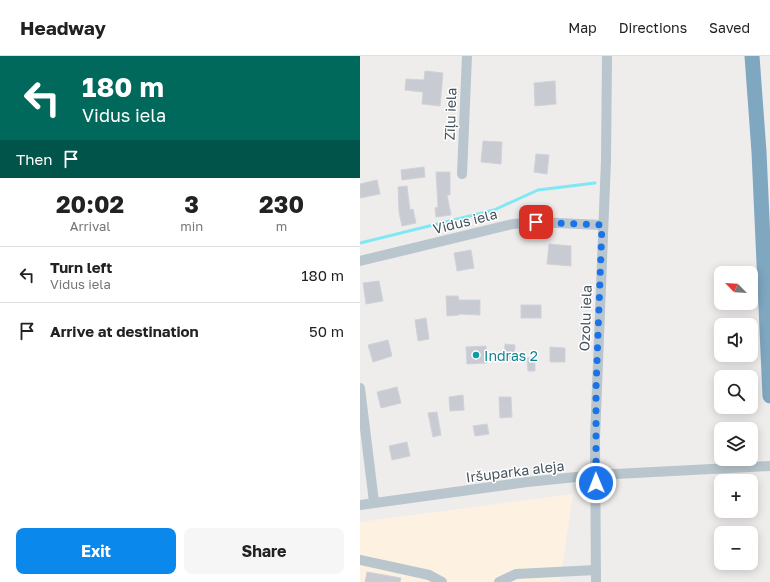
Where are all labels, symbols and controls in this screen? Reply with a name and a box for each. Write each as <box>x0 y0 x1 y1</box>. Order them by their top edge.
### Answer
text: Headway <box>20 16 106 39</box>
text: Map <box>568 19 597 36</box>
text: Directions <box>619 19 687 36</box>
text: Saved <box>709 19 750 36</box>
text: 180 m <box>82 70 164 103</box>
icon: left <box>16 72 68 124</box>
street label: Zīļu iela <box>441 87 459 141</box>
text: Vidus iela <box>82 104 166 126</box>
icon: arrive <box>60 148 82 170</box>
text: Then <box>16 150 52 168</box>
text: 20:02 <box>56 189 124 218</box>
text: 3 <box>184 189 199 218</box>
text: 230 <box>259 189 304 218</box>
street label: Vidus iela <box>431 205 499 237</box>
pin <box>519 205 553 239</box>
icon: arrive <box>525 211 547 233</box>
text: Arrival <box>70 218 110 234</box>
text: min <box>180 218 203 234</box>
text: m <box>276 218 287 234</box>
text: Turn left <box>50 258 112 276</box>
icon: left <box>16 264 38 286</box>
text: 180 m <box>301 266 344 284</box>
north arrow <box>714 266 758 310</box>
map controls <box>714 266 758 570</box>
text: Vidus iela <box>50 276 111 292</box>
street label: Ozolu iela <box>575 284 595 352</box>
button: sound <box>714 318 758 362</box>
icon: arrive <box>16 320 38 342</box>
text: Arrive at destination <box>50 322 199 340</box>
text: 50 m <box>309 322 344 340</box>
place label: Indras 2 <box>484 347 538 364</box>
marker: Indras 2 <box>471 350 481 360</box>
button: search <box>714 370 758 414</box>
button: layers <box>714 422 758 466</box>
street label: Iršuparka aleja <box>465 457 565 485</box>
position arrow <box>575 462 617 504</box>
button: + <box>714 474 758 518</box>
button: − <box>714 526 758 570</box>
button: Exit <box>16 528 176 574</box>
button: Share <box>184 528 344 574</box>

